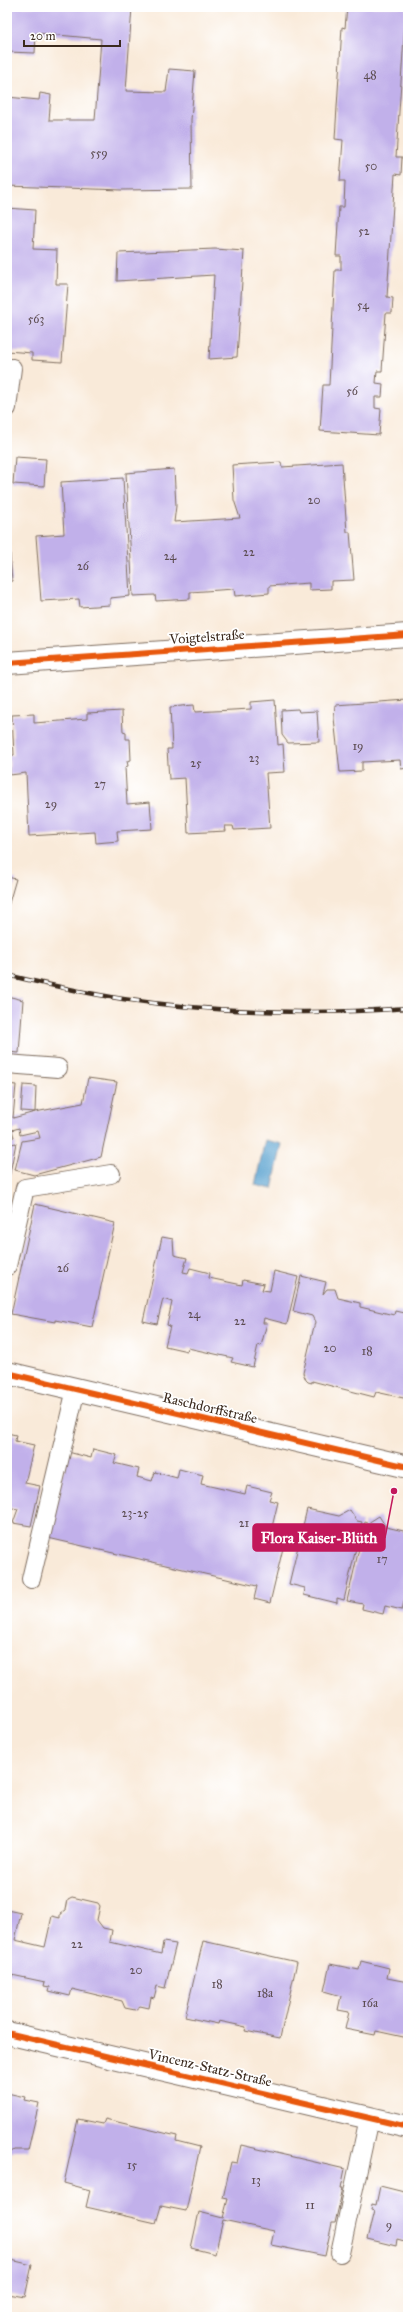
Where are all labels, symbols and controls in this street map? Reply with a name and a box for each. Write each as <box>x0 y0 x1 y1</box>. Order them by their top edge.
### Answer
scale bar <box>24 22 120 48</box>
text: 20 m <box>30 29 56 43</box>
house number: 48 <box>363 68 377 82</box>
house number: 559 <box>90 146 108 160</box>
house number: 50 <box>365 159 377 173</box>
house number: 52 <box>358 224 370 238</box>
house number: 54 <box>357 298 369 312</box>
house number: 563 <box>28 312 44 326</box>
house number: 56 <box>346 384 359 398</box>
house number: 20 <box>308 493 320 507</box>
house number: 22 <box>243 545 255 559</box>
house number: 24 <box>164 549 177 563</box>
house number: 26 <box>77 559 90 573</box>
street label: Voigtelstraße <box>168 626 245 648</box>
house number: 19 <box>352 739 364 753</box>
house number: 23 <box>249 751 260 765</box>
house number: 25 <box>190 756 202 770</box>
house number: 27 <box>94 777 106 791</box>
house number: 29 <box>45 797 57 811</box>
house number: 26 <box>57 1261 70 1275</box>
house number: 24 <box>188 1307 201 1321</box>
house number: 22 <box>234 1314 246 1328</box>
house number: 20 <box>324 1341 336 1355</box>
house number: 18 <box>361 1344 373 1358</box>
street label: Raschdorffstraße <box>161 1389 259 1427</box>
house number: 23-25 <box>121 1506 149 1520</box>
house number: 21 <box>239 1516 250 1530</box>
callout: Flora Kaiser-Blüth <box>253 1524 385 1551</box>
text: Flora Kaiser-Blüth <box>261 1529 378 1547</box>
house number: 17 <box>376 1552 388 1566</box>
house number: 22 <box>71 1937 83 1951</box>
house number: 20 <box>130 1963 142 1977</box>
house number: 18 <box>211 1977 223 1991</box>
house number: 18a <box>257 1986 274 2000</box>
house number: 16a <box>362 1996 379 2010</box>
street label: Vincenz-Statz-Straße <box>146 2045 273 2090</box>
house number: 15 <box>127 2158 138 2172</box>
house number: 13 <box>251 2173 261 2187</box>
house number: 11 <box>305 2198 315 2212</box>
house number: 9 <box>386 2218 392 2232</box>

